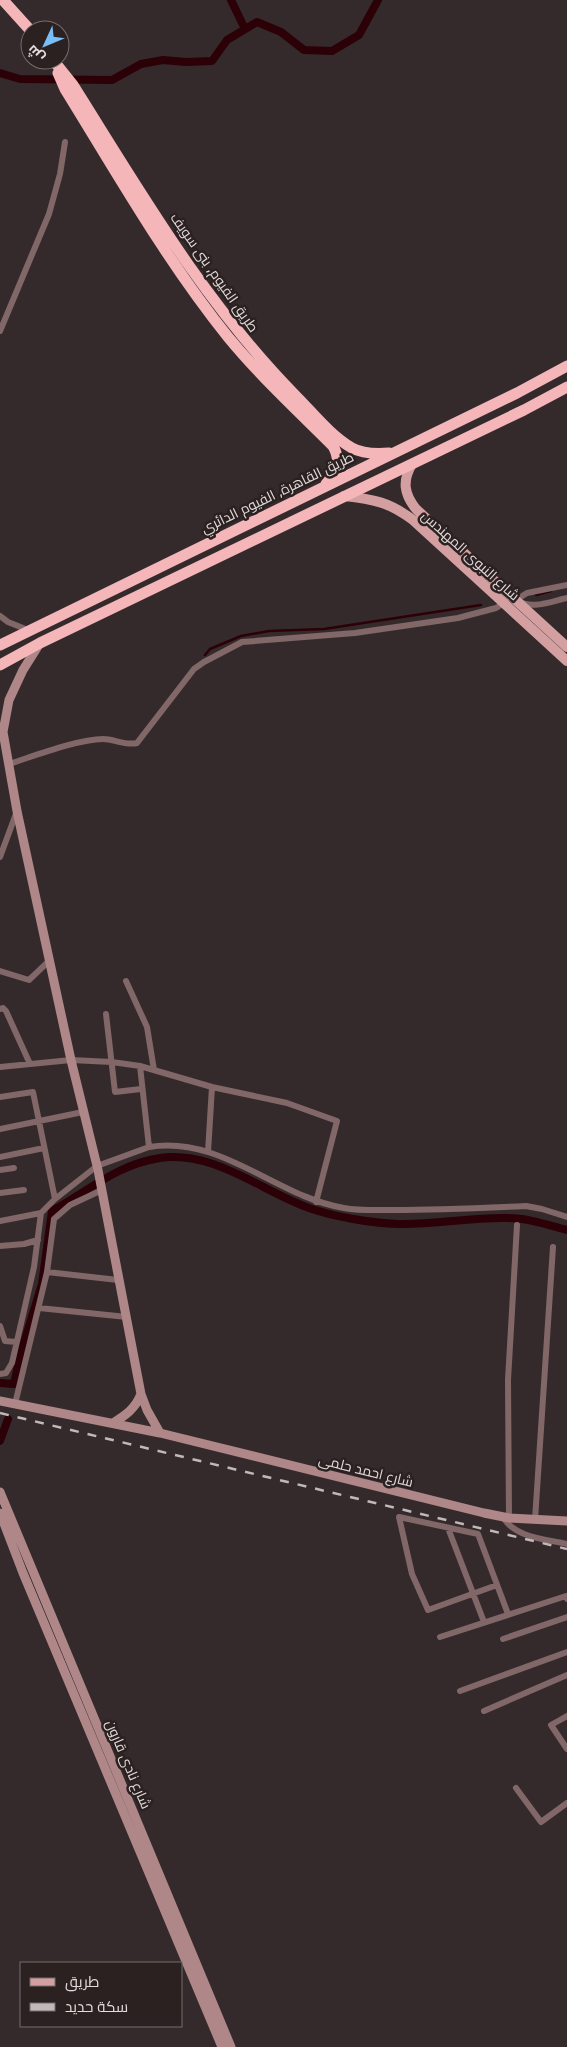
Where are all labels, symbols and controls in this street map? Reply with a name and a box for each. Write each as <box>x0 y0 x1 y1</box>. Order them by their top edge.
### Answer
north arrow <box>20 20 70 70</box>
text: ش <box>22 41 48 67</box>
street label: طريق الفيوم, بنى سويف <box>166 209 263 336</box>
street label: طريق القاهرة, الفيوم الدائري <box>197 447 358 540</box>
street label: شارع النبوى المهندس <box>418 506 524 604</box>
street label: شارع احمد حلمى <box>317 1449 415 1491</box>
street label: شارع نادى قارون <box>102 1717 156 1811</box>
legend <box>20 1962 182 2027</box>
text: طريق <box>65 1971 99 1992</box>
text: سكة حديد <box>65 1996 128 2016</box>

